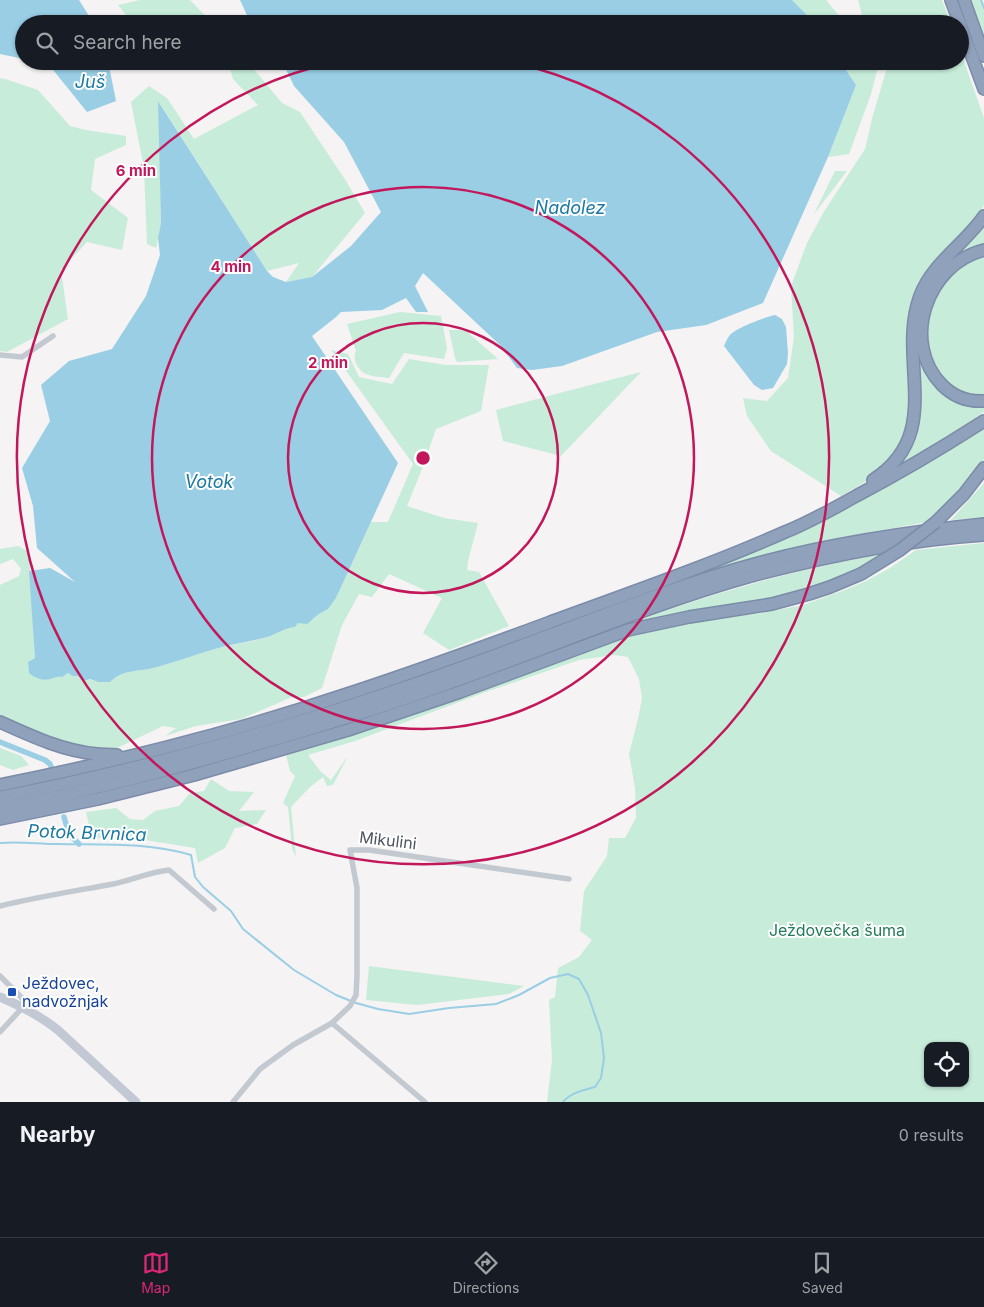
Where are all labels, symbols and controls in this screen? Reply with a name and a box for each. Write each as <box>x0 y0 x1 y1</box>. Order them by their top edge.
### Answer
search box <box>15 15 969 70</box>
icon: search <box>33 29 61 57</box>
text: Search here <box>73 31 182 54</box>
water label: Juš <box>75 71 106 92</box>
text: 6 min <box>116 161 156 180</box>
water label: Nadolez <box>535 197 605 218</box>
text: 4 min <box>211 257 251 276</box>
text: 2 min <box>308 353 348 372</box>
centre of rings <box>414 449 432 467</box>
water label: Votok <box>185 471 234 492</box>
water label: Potok Brvnica <box>27 820 147 845</box>
street label: Mikulini <box>358 827 418 853</box>
park label: Ježdovečka šuma <box>769 920 905 940</box>
place label: Ježdovec, nadvožnjak <box>22 973 109 1011</box>
marker: Ježdovec, nadvožnjak <box>6 986 18 998</box>
map controls <box>924 1042 969 1087</box>
button: locate <box>924 1042 969 1087</box>
text: Nearby <box>20 1122 95 1147</box>
text: 0 results <box>899 1125 964 1145</box>
tab: Map <box>141 1249 170 1296</box>
tab: Directions <box>453 1249 519 1296</box>
tab: Saved <box>802 1249 843 1296</box>

